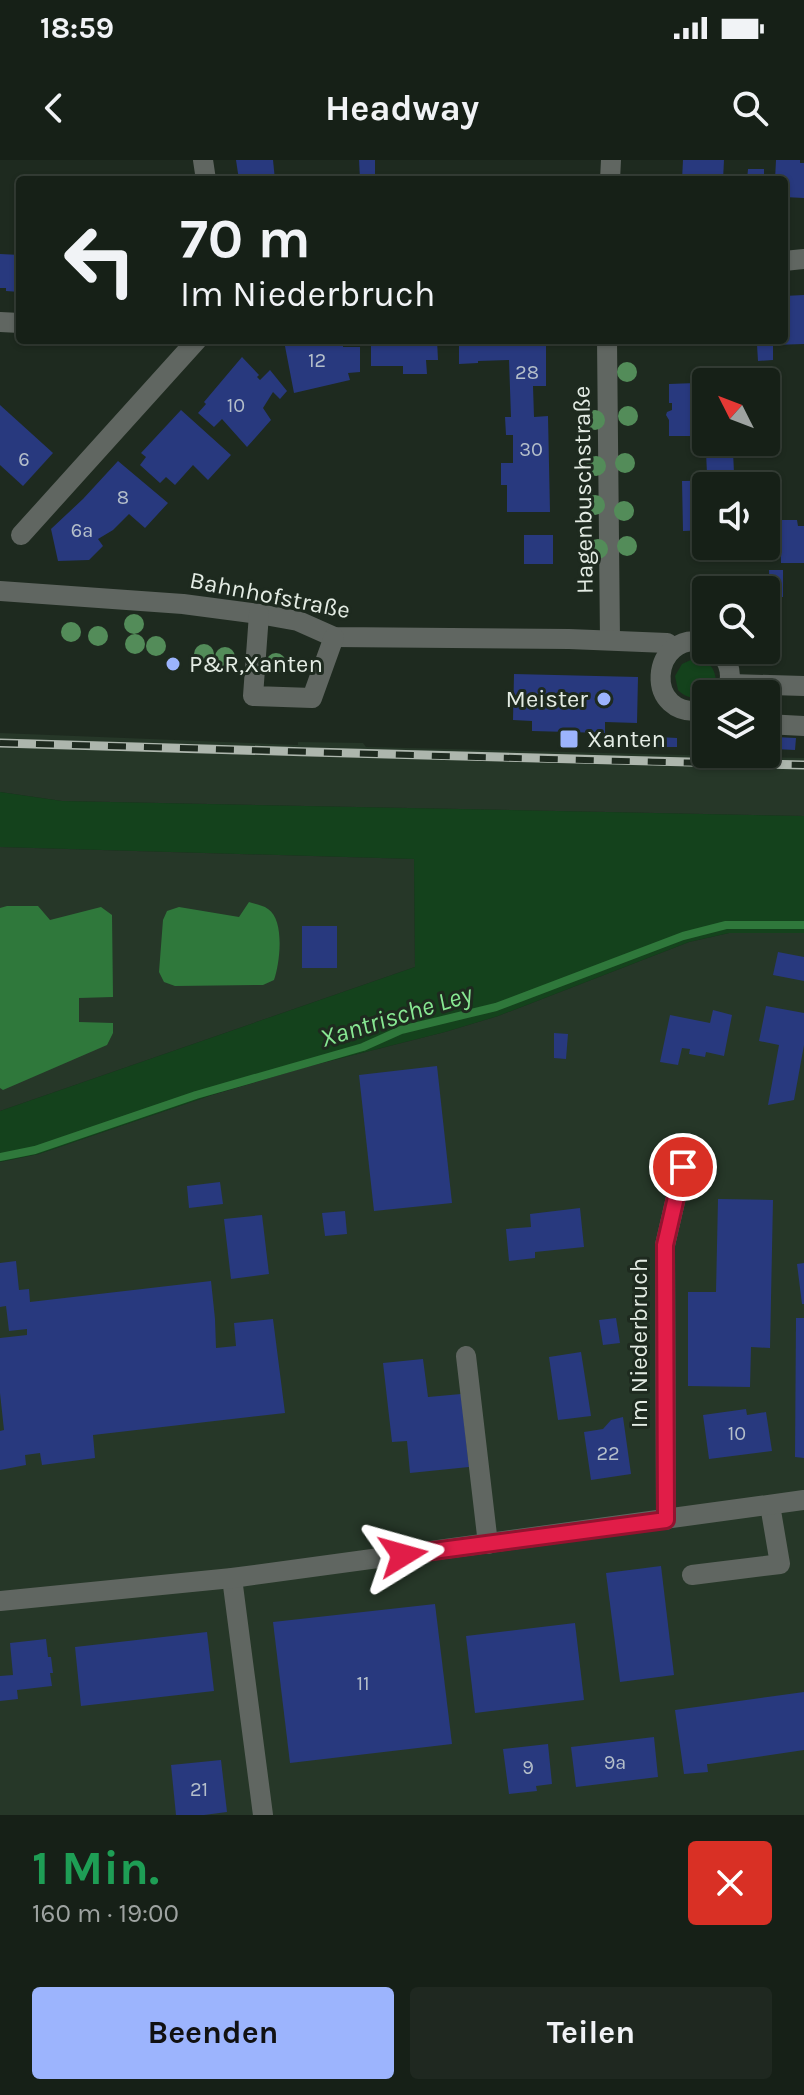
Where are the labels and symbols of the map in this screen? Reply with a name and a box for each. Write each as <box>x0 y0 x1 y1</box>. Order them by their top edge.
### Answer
house number: 12 <box>308 349 326 372</box>
house number: 28 <box>515 361 539 384</box>
north arrow <box>692 368 780 456</box>
street label: Hagenbuschstraße <box>567 386 599 594</box>
house number: 10 <box>227 394 245 417</box>
house number: 30 <box>519 438 543 461</box>
house number: 6 <box>18 448 30 471</box>
house number: 8 <box>117 486 129 509</box>
house number: 6a <box>71 519 93 542</box>
street label: Bahnhofstraße <box>187 566 353 624</box>
place label: P&R,Xanten <box>189 650 323 678</box>
marker: P&R,Xanten <box>164 655 182 673</box>
place label: Meister <box>506 685 588 713</box>
marker: Meister <box>595 690 613 708</box>
place label: Xanten <box>587 725 666 753</box>
marker: Xanten <box>558 728 580 750</box>
water label: Xantrische Ley <box>316 978 476 1054</box>
pin <box>649 1133 717 1201</box>
street label: Im Niederbruch <box>625 1258 653 1428</box>
house number: 10 <box>728 1422 746 1445</box>
house number: 22 <box>596 1442 620 1465</box>
position arrow <box>361 1513 445 1597</box>
house number: 11 <box>356 1672 370 1695</box>
house number: 9a <box>604 1751 626 1774</box>
house number: 9 <box>522 1756 534 1779</box>
house number: 21 <box>190 1778 208 1801</box>

